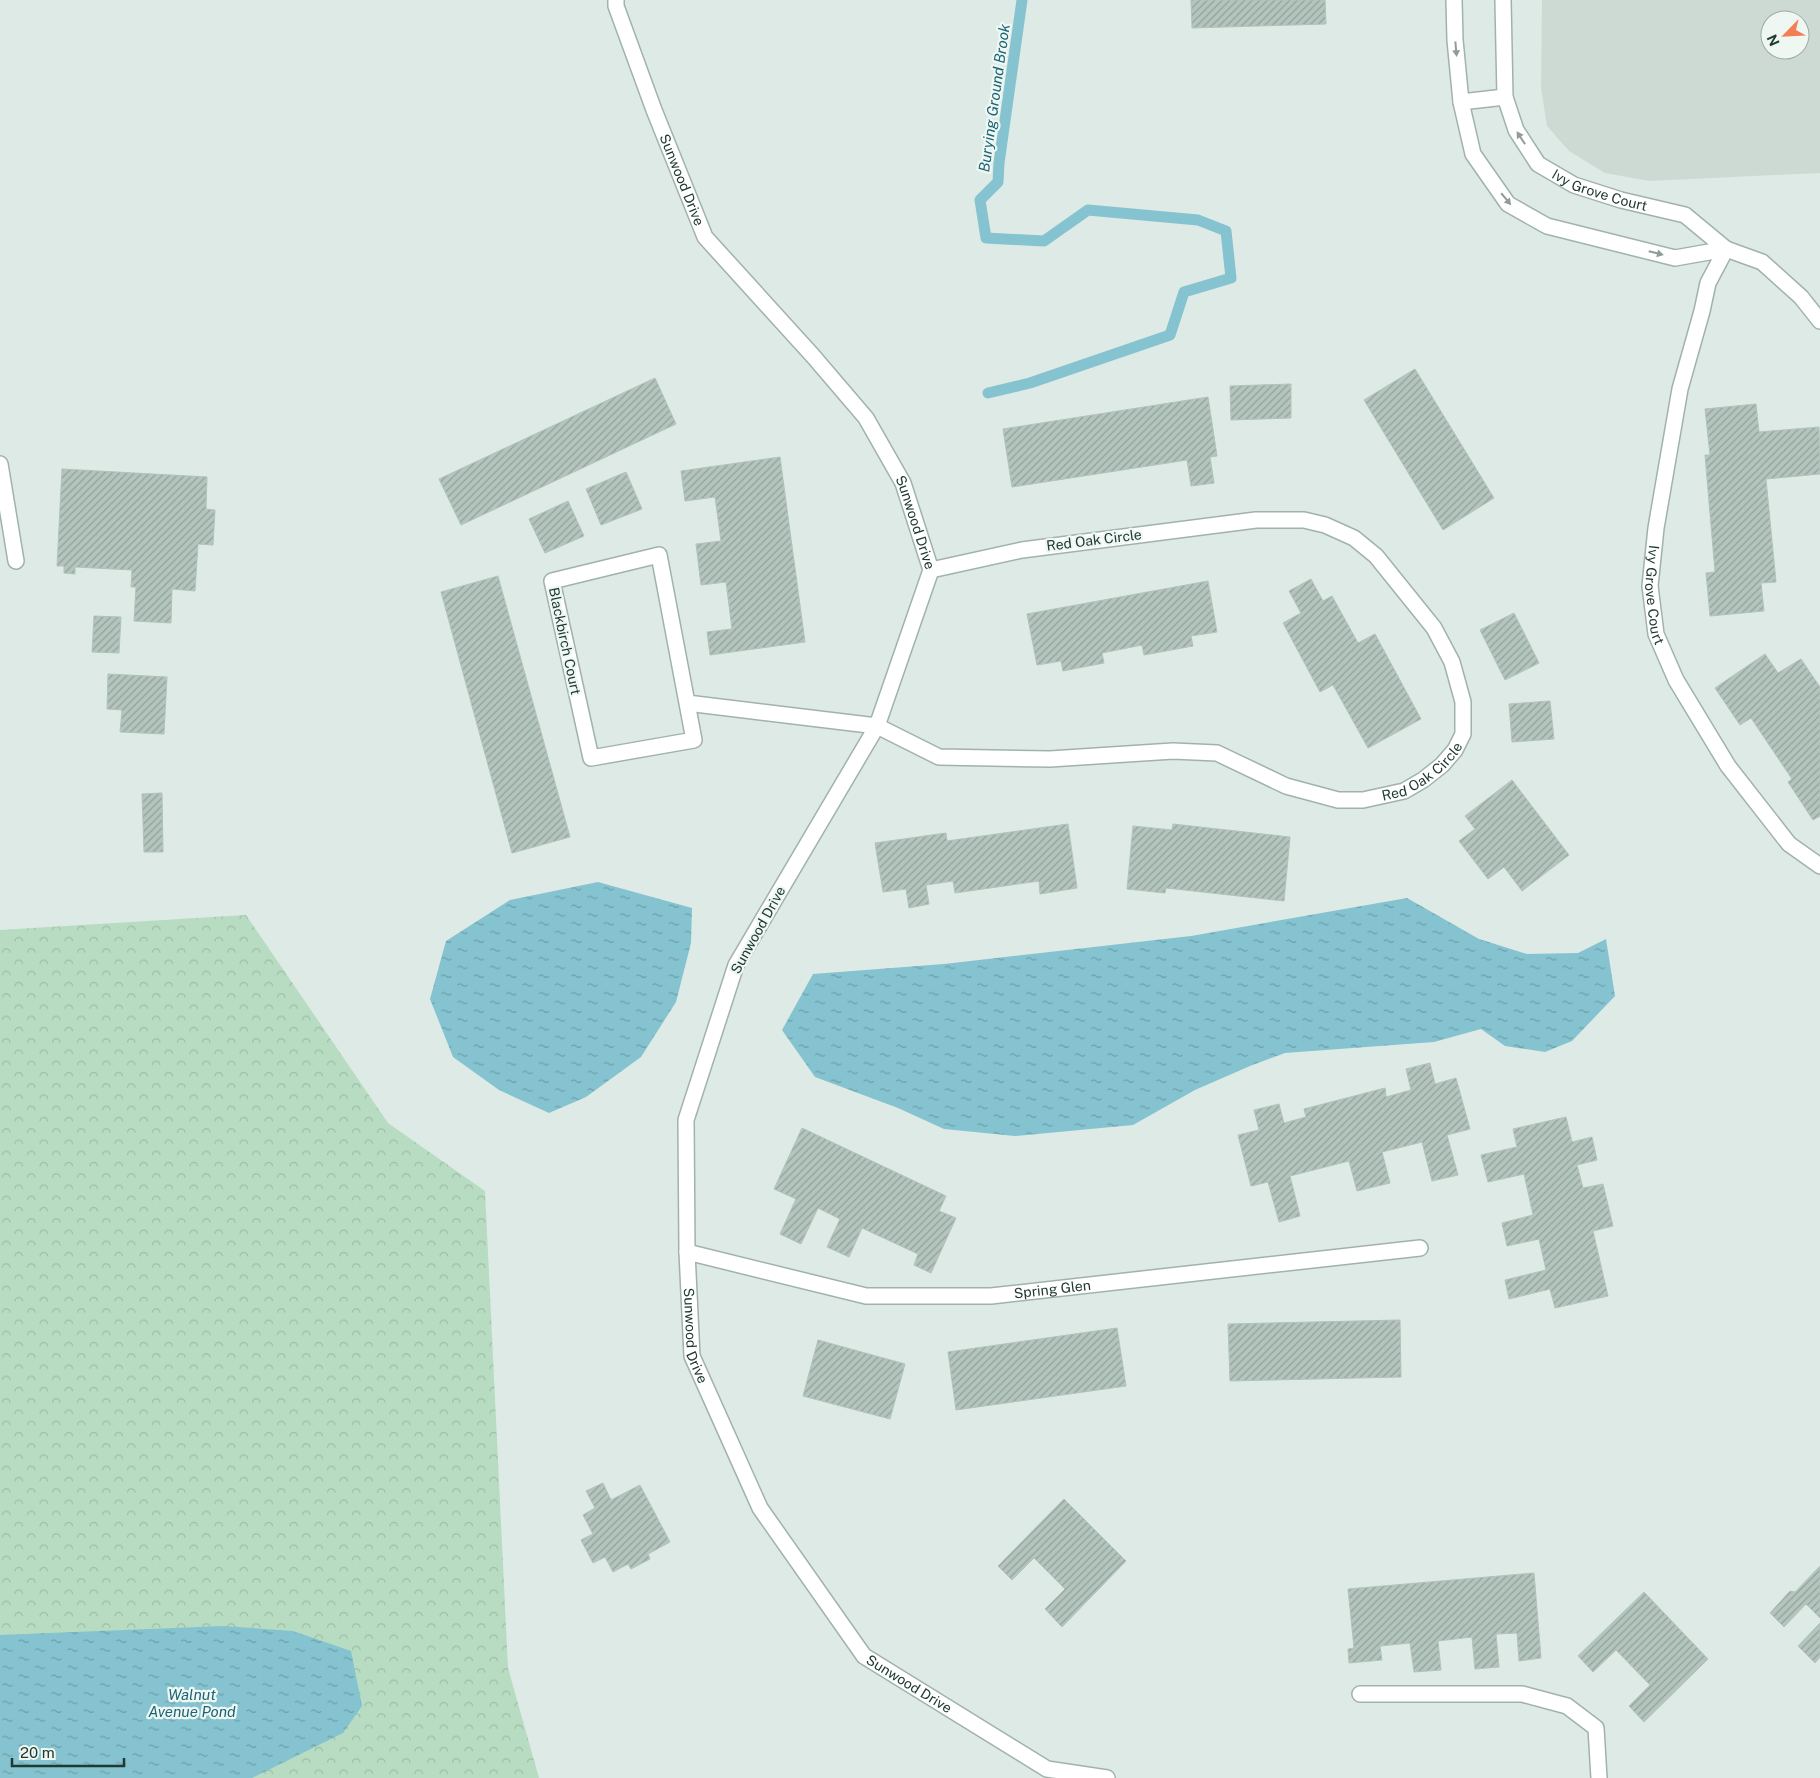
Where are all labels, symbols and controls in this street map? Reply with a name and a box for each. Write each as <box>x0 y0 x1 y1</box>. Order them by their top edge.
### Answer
north arrow <box>1760 10 1810 60</box>
water label: Burying Ground Brook <box>975 22 1013 173</box>
text: N <box>1764 32 1783 49</box>
one-way arrow <box>1452 41 1460 57</box>
one-way arrow <box>1516 131 1526 144</box>
street label: Sunwood Drive <box>656 132 708 228</box>
street label: Ivy Grove Court <box>1549 166 1649 214</box>
one-way arrow <box>1500 192 1511 205</box>
one-way arrow <box>1649 249 1664 257</box>
street label: Sunwood Drive <box>892 473 938 571</box>
street label: Red Oak Circle <box>1045 526 1143 554</box>
street label: Ivy Grove Court <box>1642 545 1668 647</box>
street label: Blackbirch Court <box>546 586 584 696</box>
street label: Red Oak Circle <box>1380 740 1466 804</box>
street label: Sunwood Drive <box>727 884 789 976</box>
street label: Spring Glen <box>1013 1277 1092 1301</box>
street label: Sunwood Drive <box>681 1287 711 1386</box>
street label: Sunwood Drive <box>863 1651 955 1716</box>
water label: Walnut Avenue Pond <box>148 1686 236 1720</box>
scale bar <box>12 1736 125 1768</box>
text: 20 m <box>20 1744 55 1761</box>

